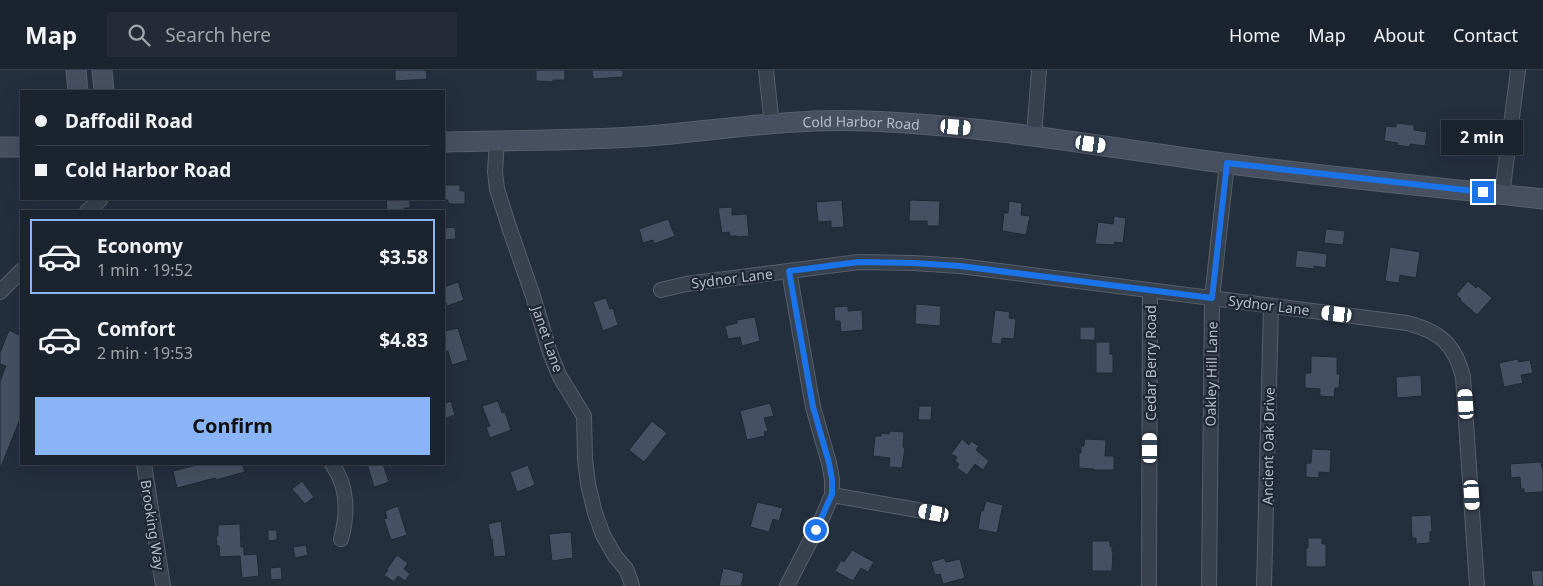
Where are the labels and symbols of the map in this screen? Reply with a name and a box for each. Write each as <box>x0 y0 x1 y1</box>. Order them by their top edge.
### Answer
street label: Cold Harbor Road <box>802 111 921 133</box>
car <box>940 118 971 136</box>
callout: 2 min <box>1442 119 1524 154</box>
car <box>1075 134 1106 154</box>
route end <box>1472 181 1494 203</box>
street label: Sydnor Lane <box>690 264 774 292</box>
street label: Sydnor Lane <box>1227 291 1311 319</box>
street label: Janet Lane <box>527 302 568 375</box>
street label: Cedar Berry Road <box>1141 305 1160 421</box>
car <box>1321 305 1352 323</box>
street label: Oakley Hill Lane <box>1201 321 1221 427</box>
street label: Ancient Oak Drive <box>1257 387 1279 505</box>
car <box>1457 389 1474 419</box>
car <box>1142 433 1157 463</box>
street label: Brooking Way <box>136 478 170 572</box>
car <box>1463 480 1480 510</box>
car <box>917 503 950 523</box>
route start <box>805 519 827 541</box>

